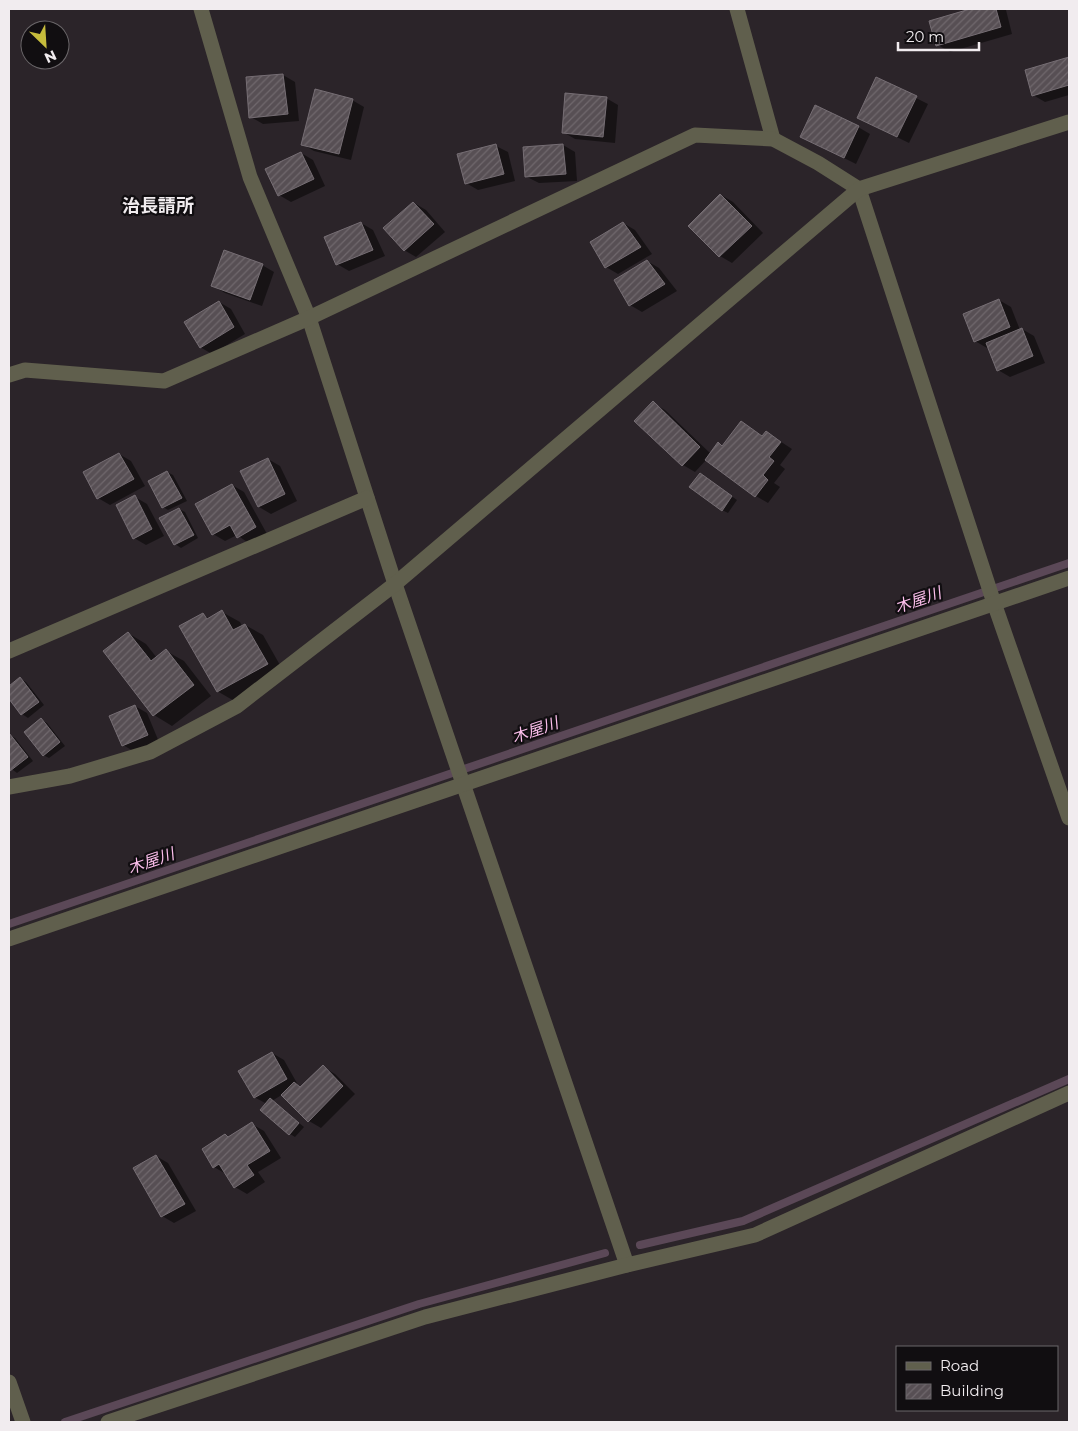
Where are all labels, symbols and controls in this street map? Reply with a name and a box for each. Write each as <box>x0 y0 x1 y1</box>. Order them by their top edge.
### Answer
north arrow <box>20 20 70 70</box>
scale bar <box>898 20 979 52</box>
text: 20 m <box>906 27 944 46</box>
text: N <box>42 46 59 67</box>
district label: 治長請所 <box>122 195 194 217</box>
water label: 木屋川 <box>892 583 946 617</box>
water label: 木屋川 <box>509 713 563 747</box>
water label: 木屋川 <box>125 844 179 878</box>
legend <box>896 1346 1058 1411</box>
text: Road <box>940 1356 979 1375</box>
text: Building <box>940 1381 1004 1400</box>

